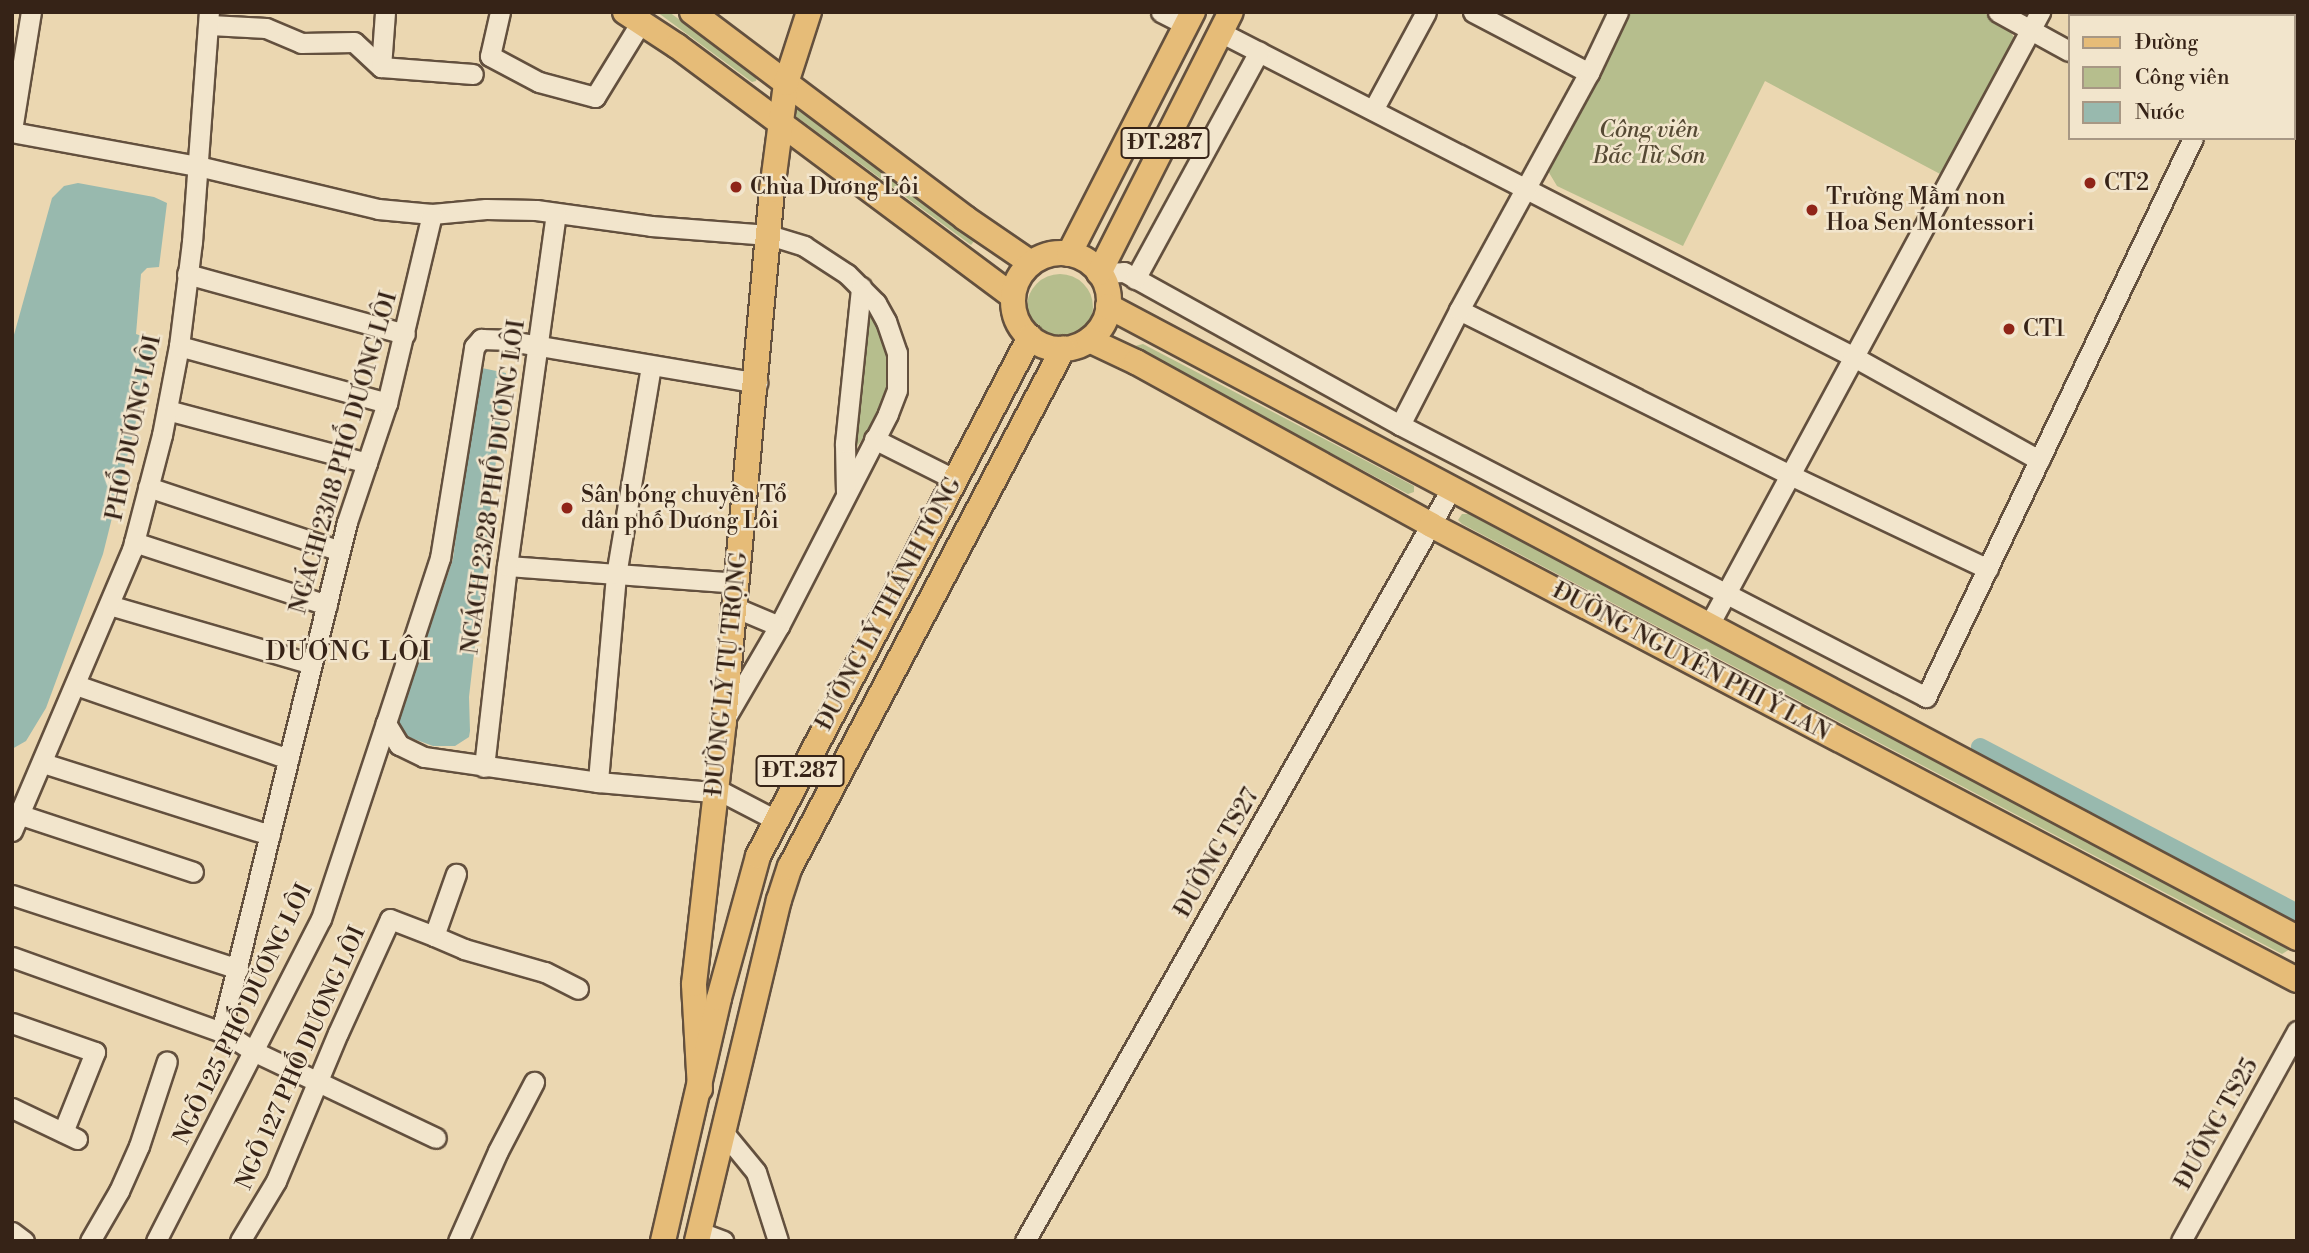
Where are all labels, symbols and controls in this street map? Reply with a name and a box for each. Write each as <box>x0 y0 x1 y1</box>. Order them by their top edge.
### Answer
legend <box>2068 14 2295 140</box>
text: Đường <box>2135 30 2198 56</box>
text: Công viên <box>2135 65 2229 91</box>
text: Nước <box>2135 100 2185 126</box>
park label: Công viên Bắc Từ Sơn <box>1592 116 1706 170</box>
road number: ĐT.287 <box>1120 125 1210 160</box>
place label: CT2 <box>2104 169 2149 197</box>
place label: Chùa Dương Lôi <box>750 173 919 201</box>
marker: CT2 <box>2082 175 2098 191</box>
marker: Chùa Dương Lôi <box>728 179 744 195</box>
place label: Trường Mầm non Hoa Sen Montessori <box>1826 183 2035 237</box>
marker: Trường Mầm non Hoa Sen Montessori <box>1804 202 1820 218</box>
street label: NGÁCH 23/18 PHỐ DƯƠNG LÔI <box>285 289 403 617</box>
place label: CT1 <box>2023 315 2065 343</box>
street label: NGÁCH 23/28 PHỐ DƯƠNG LÔI <box>457 318 531 656</box>
marker: CT1 <box>2001 321 2017 337</box>
street label: PHỐ DƯƠNG LÔI <box>101 333 167 523</box>
street label: ĐƯỜNG LÝ THÁNH TÔNG <box>811 473 967 735</box>
place label: Sân bóng chuyền Tổ dân phố Dương Lôi <box>581 481 787 535</box>
marker: Sân bóng chuyền Tổ dân phố Dương Lôi <box>559 500 575 516</box>
street label: ĐƯỜNG LÝ TỰ TRỌNG <box>700 551 754 797</box>
street label: ĐƯỜNG NGUYÊN PHI Ỷ LAN <box>1548 577 1834 747</box>
district label: DƯƠNG LÔI <box>267 637 431 669</box>
road number: ĐT.287 <box>754 754 846 788</box>
street label: ĐƯỜNG TS27 <box>1169 784 1265 922</box>
street label: NGÕ 125 PHỐ DƯƠNG LÔI <box>168 879 318 1149</box>
street label: NGÕ 127 PHỐ DƯƠNG LÔI <box>230 922 372 1194</box>
street label: ĐƯỜNG TS25 <box>2170 1054 2264 1194</box>

